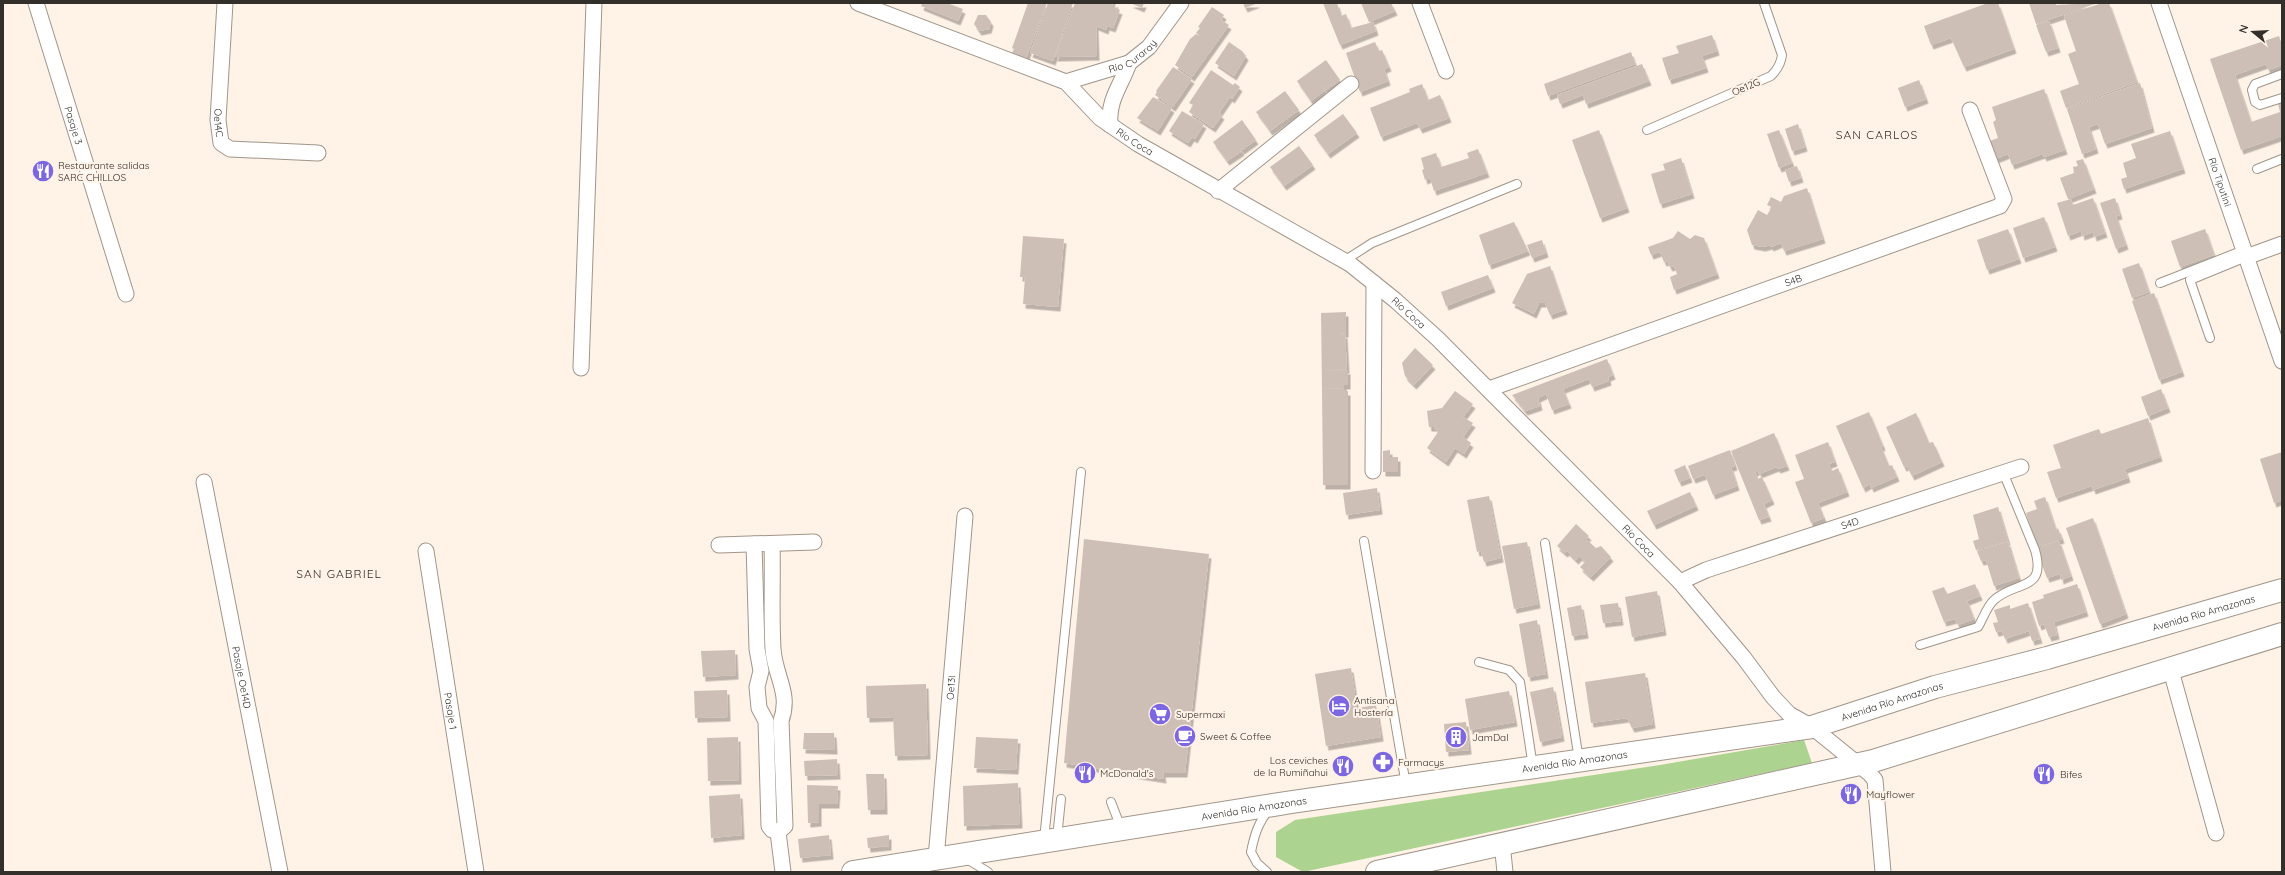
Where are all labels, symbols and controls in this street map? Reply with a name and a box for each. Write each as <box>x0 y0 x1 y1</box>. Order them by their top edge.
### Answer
north arrow <box>2233 12 2273 52</box>
text: N <box>2236 23 2251 35</box>
street label: Río Curaray <box>1107 37 1159 75</box>
street label: Oe12G <box>1730 75 1762 99</box>
street label: Pasaje 3 <box>62 105 86 146</box>
street label: Oe14C <box>211 108 227 138</box>
street label: Río Coca <box>1114 125 1156 158</box>
district label: SAN CARLOS <box>1836 127 1918 142</box>
street label: Río Tiputini <box>2206 156 2235 208</box>
restaurant icon: Restaurante salidas SARC CHILLOS <box>30 158 56 184</box>
place label: Restaurante salidas SARC CHILLOS <box>58 159 150 184</box>
street label: S4B <box>1783 271 1804 289</box>
street label: Río Coca <box>1389 294 1429 331</box>
street label: S4D <box>1839 514 1860 532</box>
street label: Río Coca <box>1620 521 1658 560</box>
district label: SAN GABRIEL <box>296 566 382 581</box>
street label: Avenida Río Amazonas <box>2151 592 2257 634</box>
street label: Pasaje Oe14D <box>230 645 255 710</box>
street label: Oe13I <box>943 675 958 701</box>
street label: Avenida Río Amazonas <box>1839 679 1945 724</box>
street label: Pasaje 1 <box>442 691 460 731</box>
hotel icon: Antisana Hostería <box>1326 693 1352 719</box>
place label: Antisana Hostería <box>1354 694 1394 719</box>
supermarket icon: Supermaxi <box>1147 701 1173 727</box>
place label: Supermaxi <box>1176 708 1225 721</box>
cafe icon: Sweet & Coffee <box>1172 723 1198 749</box>
building icon: JamDal <box>1443 724 1469 750</box>
place label: Sweet & Coffee <box>1200 730 1272 743</box>
place label: JamDal <box>1472 731 1508 744</box>
street label: Avenida Río Amazonas <box>1521 747 1628 775</box>
pharmacy icon: Farmacys <box>1370 749 1396 775</box>
restaurant icon: Los ceviches de la Rumiñahui <box>1330 753 1356 779</box>
place label: Los ceviches de la Rumiñahui <box>1254 754 1328 779</box>
place label: Farmacys <box>1398 756 1444 769</box>
restaurant icon: McDonald's <box>1072 760 1098 786</box>
restaurant icon: Bifes <box>2031 761 2057 787</box>
place label: McDonald's <box>1100 767 1154 780</box>
place label: Bifes <box>2060 768 2083 781</box>
restaurant icon: Mayflower <box>1838 781 1864 807</box>
place label: Mayflower <box>1866 788 1915 801</box>
street label: Avenida Río Amazonas <box>1200 793 1308 823</box>

